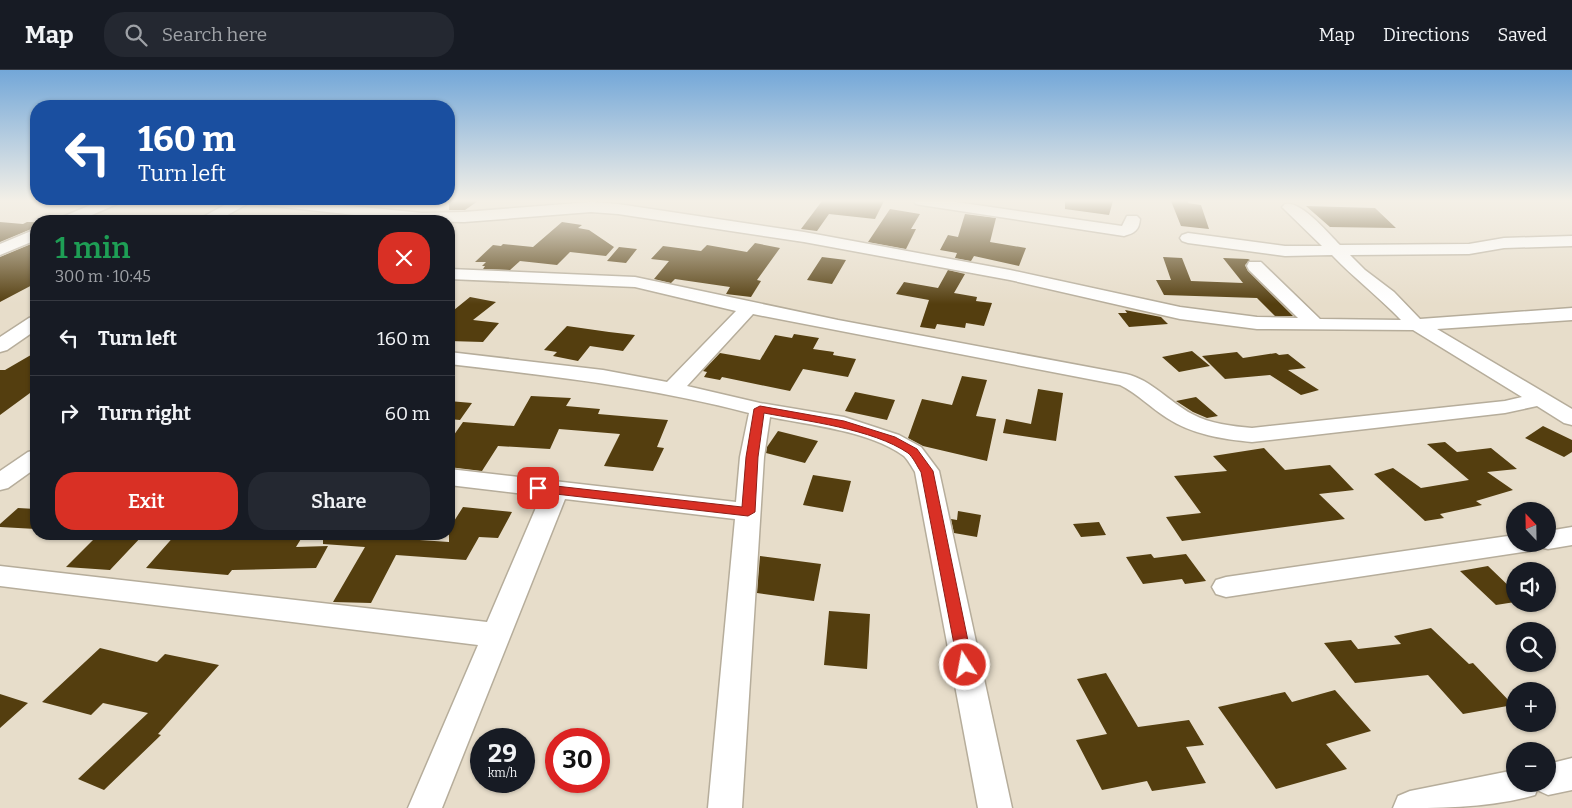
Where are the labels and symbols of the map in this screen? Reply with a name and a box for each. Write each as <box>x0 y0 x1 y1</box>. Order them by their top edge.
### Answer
pin <box>517 467 559 509</box>
north arrow <box>1506 502 1556 552</box>
position arrow <box>938 638 990 690</box>
speed limit sign: 30 <box>545 728 610 793</box>

